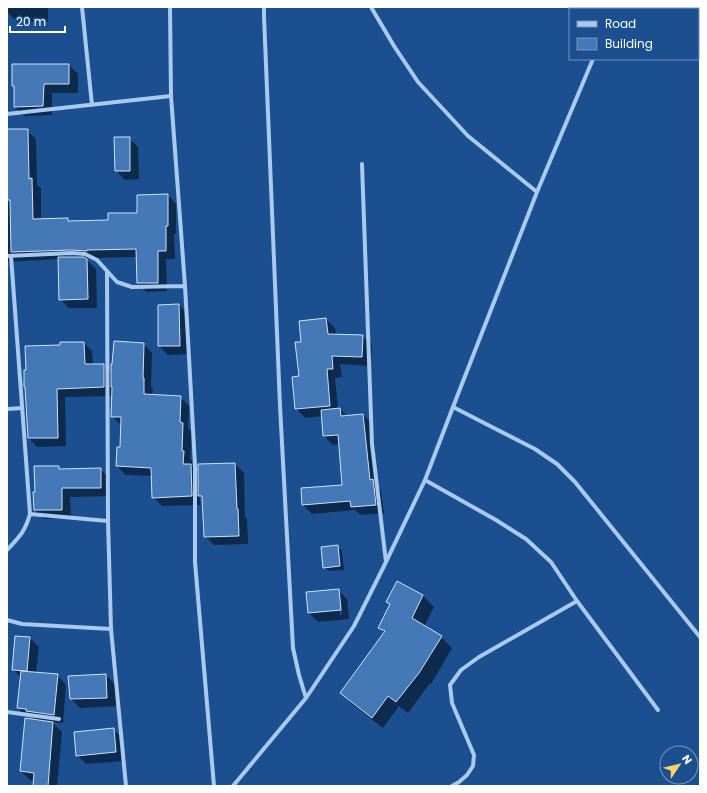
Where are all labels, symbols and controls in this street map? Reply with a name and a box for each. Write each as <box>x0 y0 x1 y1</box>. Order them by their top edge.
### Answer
scale bar <box>10 8 65 34</box>
legend <box>569 8 699 60</box>
text: 20 m <box>16 13 46 30</box>
text: Road <box>605 15 636 32</box>
text: Building <box>605 35 653 52</box>
north arrow <box>659 745 699 785</box>
text: N <box>678 751 696 767</box>

